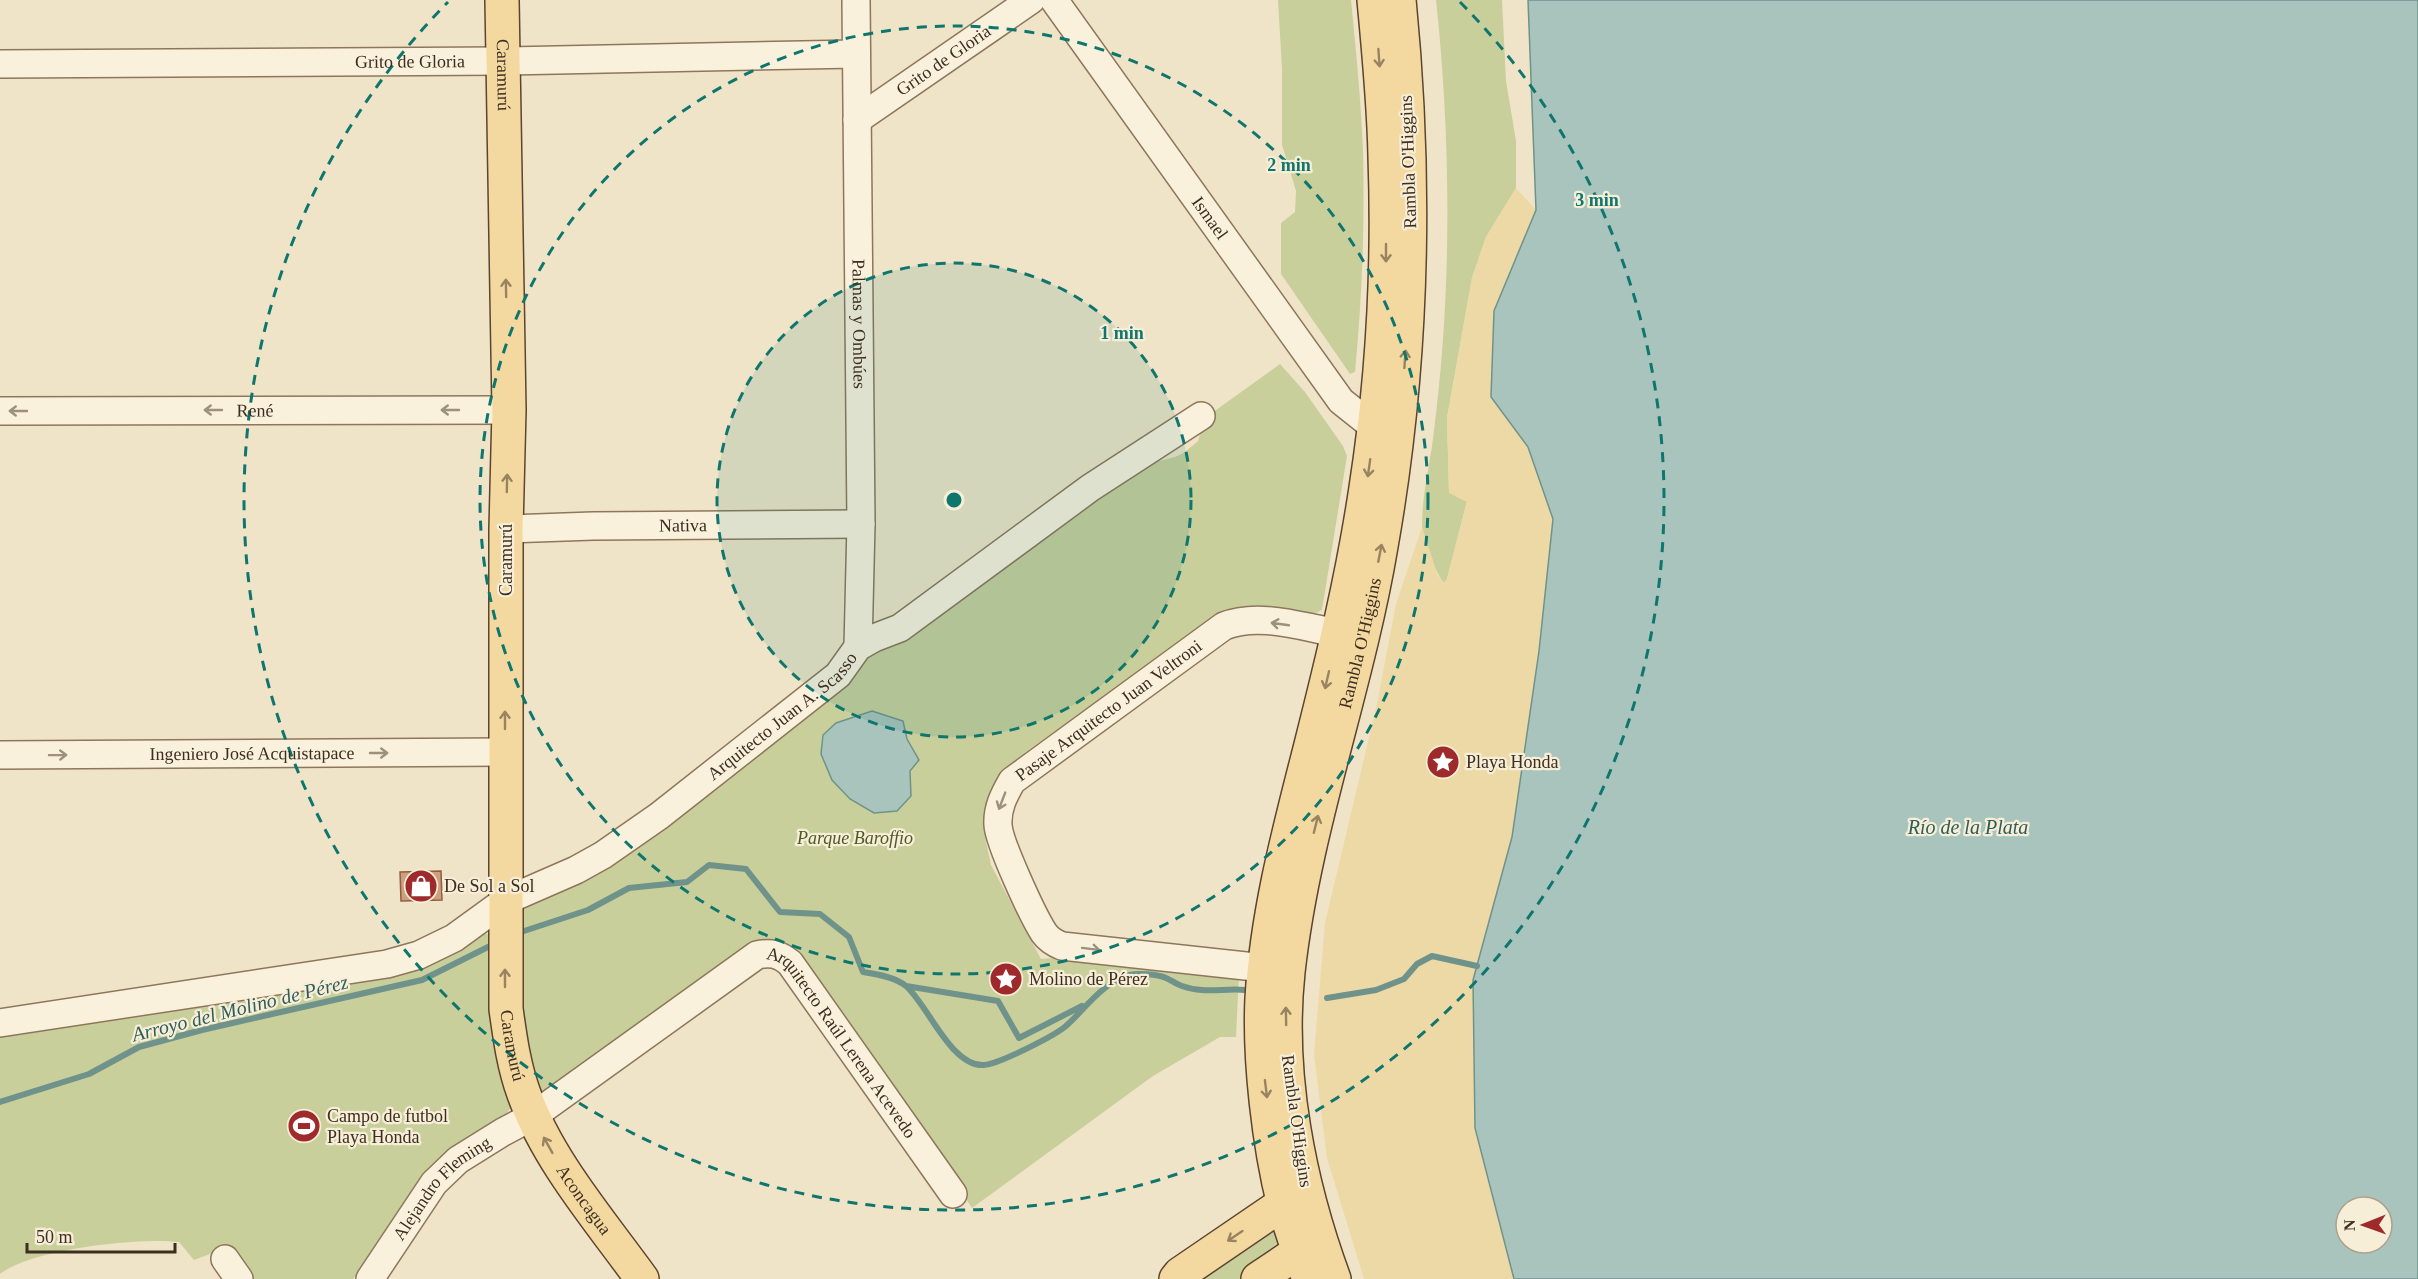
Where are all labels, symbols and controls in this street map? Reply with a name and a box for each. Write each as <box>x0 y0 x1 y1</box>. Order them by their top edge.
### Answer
street label: Grito de Gloria <box>892 21 994 100</box>
street label: Caramurú <box>493 39 514 111</box>
one-way arrow <box>1374 48 1385 68</box>
street label: Grito de Gloria <box>355 51 465 72</box>
street label: Rambla O'Higgins <box>1396 95 1420 229</box>
text: 2 min <box>1267 155 1311 175</box>
text: 3 min <box>1575 190 1619 210</box>
street label: Ismael <box>1188 193 1232 243</box>
one-way arrow <box>1380 243 1391 263</box>
street label: Palmas y Ombúes <box>848 259 870 389</box>
one-way arrow <box>501 279 512 299</box>
text: 1 min <box>1100 323 1144 343</box>
one-way arrow <box>1399 350 1410 370</box>
street label: René <box>236 400 274 421</box>
one-way arrow <box>204 404 224 416</box>
one-way arrow <box>441 404 461 416</box>
one-way arrow <box>9 405 29 417</box>
one-way arrow <box>1363 458 1374 478</box>
one-way arrow <box>501 473 513 493</box>
centre of rings <box>944 490 964 510</box>
street label: Nativa <box>659 515 707 536</box>
street label: Caramurú <box>496 524 516 596</box>
one-way arrow <box>1375 543 1386 563</box>
street label: Rambla O'Higgins <box>1335 576 1385 711</box>
one-way arrow <box>1271 618 1290 629</box>
street label: Pasaje Arquitecto Juan Veltroni <box>1011 636 1206 785</box>
street label: Arquitecto Juan A. Scasso <box>703 648 861 784</box>
one-way arrow <box>1320 670 1332 689</box>
one-way arrow <box>499 710 511 730</box>
street label: Ingeniero José Acquistapace <box>149 743 355 764</box>
place icon: Playa Honda <box>1425 744 1461 780</box>
one-way arrow <box>369 747 389 759</box>
one-way arrow <box>48 749 68 761</box>
place label: Playa Honda <box>1466 752 1558 772</box>
one-way arrow <box>996 791 1007 810</box>
one-way arrow <box>1310 815 1322 834</box>
water label: Río de la Plata <box>1907 816 2028 838</box>
park label: Parque Baroffio <box>796 828 913 848</box>
shop icon: De Sol a Sol <box>403 868 439 904</box>
place label: De Sol a Sol <box>444 876 535 896</box>
street label: Arquitecto Raúl Lerena Acevedo <box>765 943 920 1142</box>
one-way arrow <box>1081 944 1101 955</box>
place icon: Molino de Pérez <box>988 961 1024 997</box>
one-way arrow <box>499 968 511 988</box>
place label: Molino de Pérez <box>1029 969 1148 989</box>
water label: Arroyo del Molino de Pérez <box>128 970 351 1047</box>
one-way arrow <box>1281 1007 1292 1027</box>
street label: Caramurú <box>496 1009 529 1083</box>
street label: Rambla O'Higgins <box>1278 1053 1316 1189</box>
one-way arrow <box>1261 1079 1272 1098</box>
place label: Campo de futbol Playa Honda <box>327 1106 448 1147</box>
sports icon: Campo de futbol Playa Honda <box>286 1108 322 1144</box>
street label: Alejandro Fleming <box>389 1132 494 1244</box>
one-way arrow <box>542 1137 554 1154</box>
street label: Aconcagua <box>552 1161 615 1239</box>
north arrow <box>2334 1195 2394 1255</box>
scale bar <box>27 1216 176 1254</box>
text: N <box>2341 1219 2358 1231</box>
text: 50 m <box>36 1227 73 1247</box>
one-way arrow <box>1228 1230 1244 1242</box>

